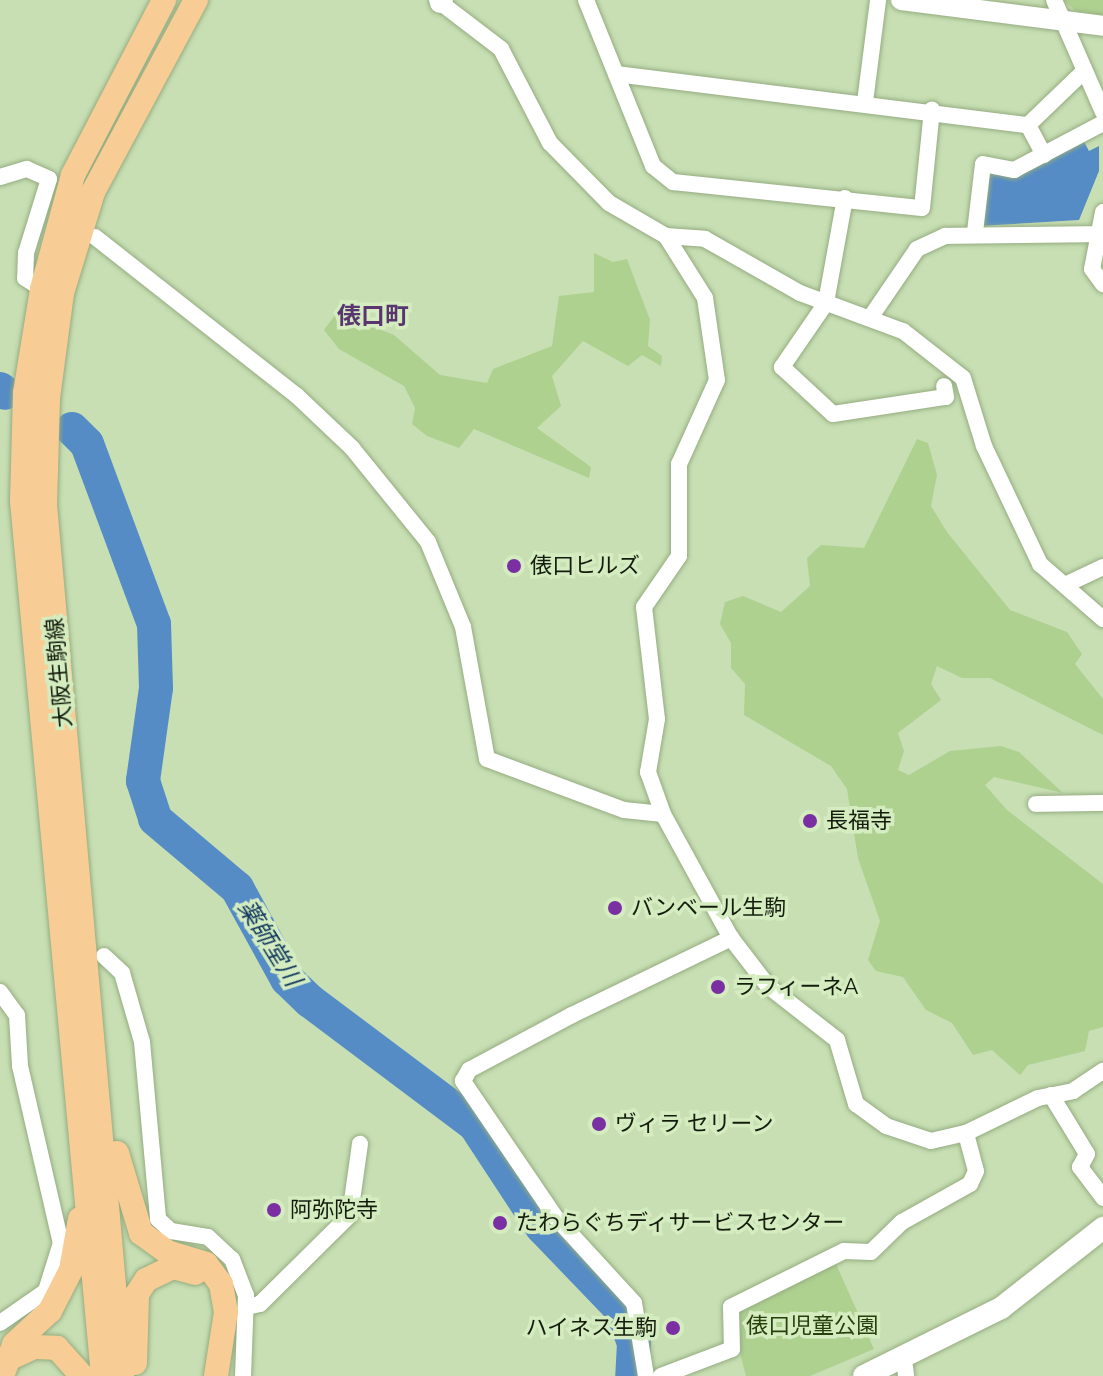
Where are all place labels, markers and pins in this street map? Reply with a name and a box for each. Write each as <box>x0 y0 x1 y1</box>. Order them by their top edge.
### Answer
place label: 俵口ヒルズ <box>530 553 640 579</box>
marker: 俵口ヒルズ <box>505 557 523 575</box>
place label: 長福寺 <box>826 808 892 834</box>
marker: 長福寺 <box>801 812 819 830</box>
place label: バンベール生駒 <box>631 895 785 921</box>
marker: バンベール生駒 <box>606 899 624 917</box>
place label: ラフィーネA <box>734 974 859 1000</box>
marker: ラフィーネA <box>709 978 727 996</box>
place label: ヴィラ セリーン <box>615 1111 775 1137</box>
marker: ヴィラ セリーン <box>590 1115 608 1133</box>
place label: 阿弥陀寺 <box>290 1197 378 1223</box>
marker: 阿弥陀寺 <box>265 1201 283 1219</box>
place label: たわらぐちディサービスセンター <box>516 1210 846 1236</box>
marker: たわらぐちディサービスセンター <box>491 1214 509 1232</box>
place label: ハイネス生駒 <box>525 1315 657 1341</box>
marker: ハイネス生駒 <box>664 1319 682 1337</box>

